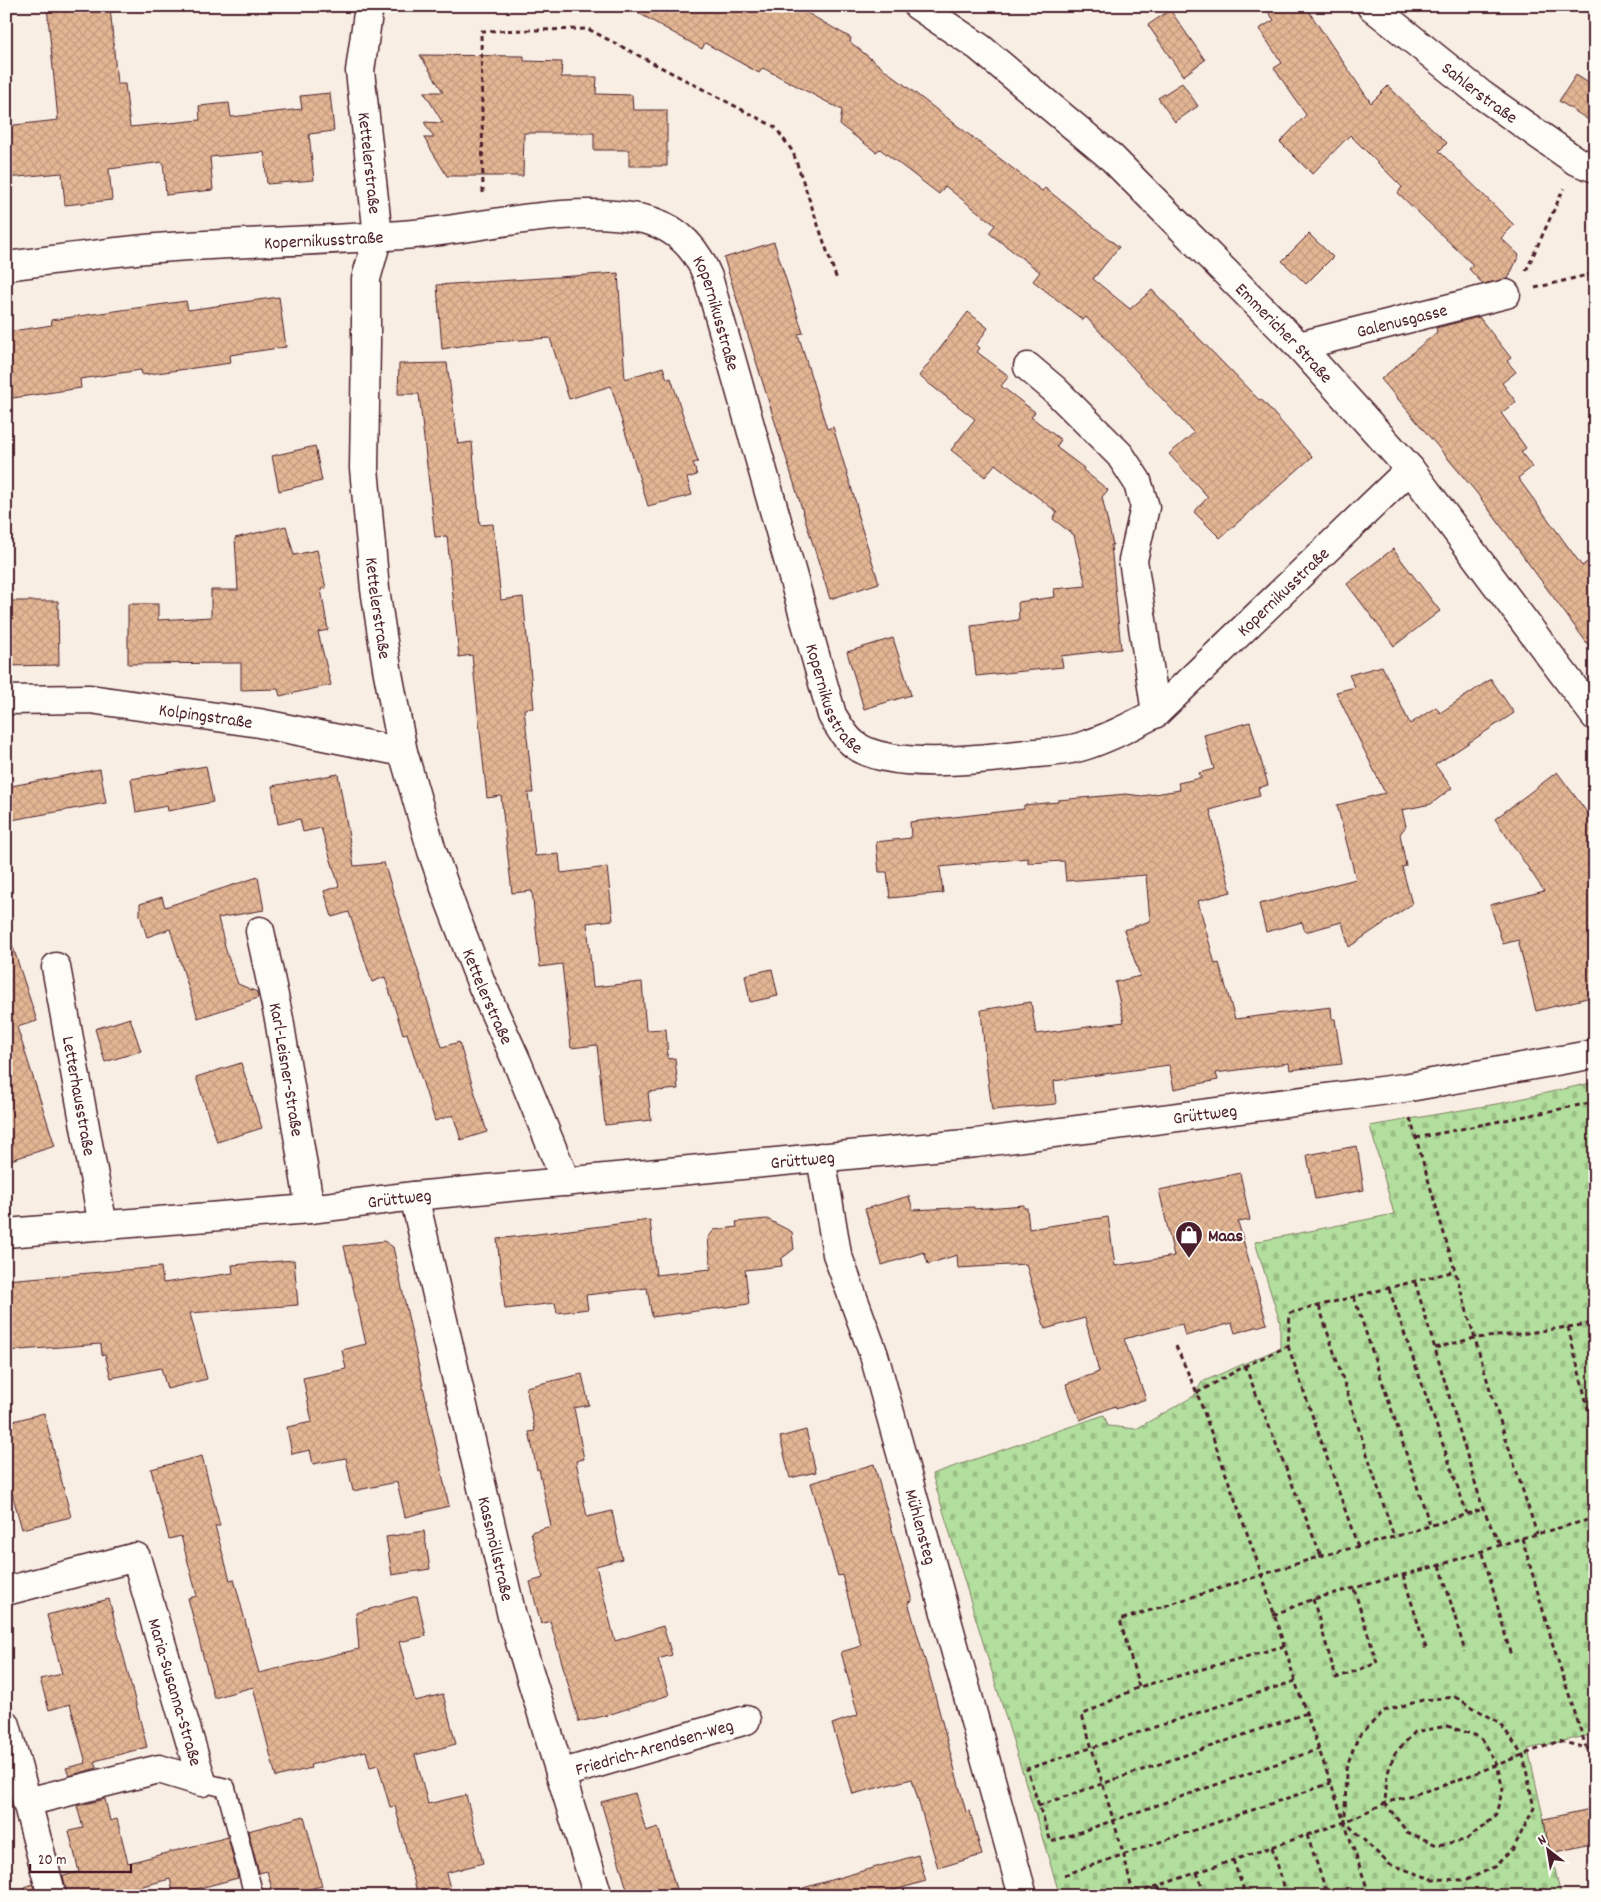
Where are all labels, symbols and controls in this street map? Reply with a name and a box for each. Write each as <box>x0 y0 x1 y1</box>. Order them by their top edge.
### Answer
street label: Sahlerstraße <box>1435 57 1522 131</box>
street label: Kettelerstraße <box>350 111 386 215</box>
street label: Kopernikusstraße <box>264 226 384 257</box>
street label: Kopernikusstraße <box>685 252 744 374</box>
street label: Emmericher Straße <box>1228 278 1337 390</box>
street label: Galenusgasse <box>1354 299 1451 346</box>
street label: Kopernikusstraße <box>1233 543 1336 643</box>
street label: Kettelerstraße <box>357 556 395 661</box>
street label: Kopernikusstraße <box>797 641 867 762</box>
street label: Kolpingstraße <box>157 699 254 737</box>
street label: Kettelerstraße <box>454 945 518 1049</box>
street label: Karl-Leisner-Straße <box>261 1001 308 1139</box>
street label: Letterhausstraße <box>54 1035 100 1158</box>
street label: Grüttweg <box>1172 1100 1239 1133</box>
street label: Grüttweg <box>770 1146 836 1177</box>
street label: Grüttweg <box>366 1184 433 1217</box>
shop icon: Maas <box>1174 1220 1204 1259</box>
place label: Maas <box>1208 1225 1243 1250</box>
street label: Mühlensteg <box>897 1487 941 1568</box>
street label: Kassmöllstraße <box>470 1494 518 1604</box>
street label: Maria-Susanna-Straße <box>140 1616 207 1770</box>
street label: Friedrich-Arendsen-Weg <box>573 1714 737 1784</box>
north arrow <box>1524 1824 1574 1874</box>
text: N <box>1534 1830 1551 1851</box>
scale bar <box>30 1842 131 1874</box>
text: 20 m <box>38 1850 66 1872</box>

